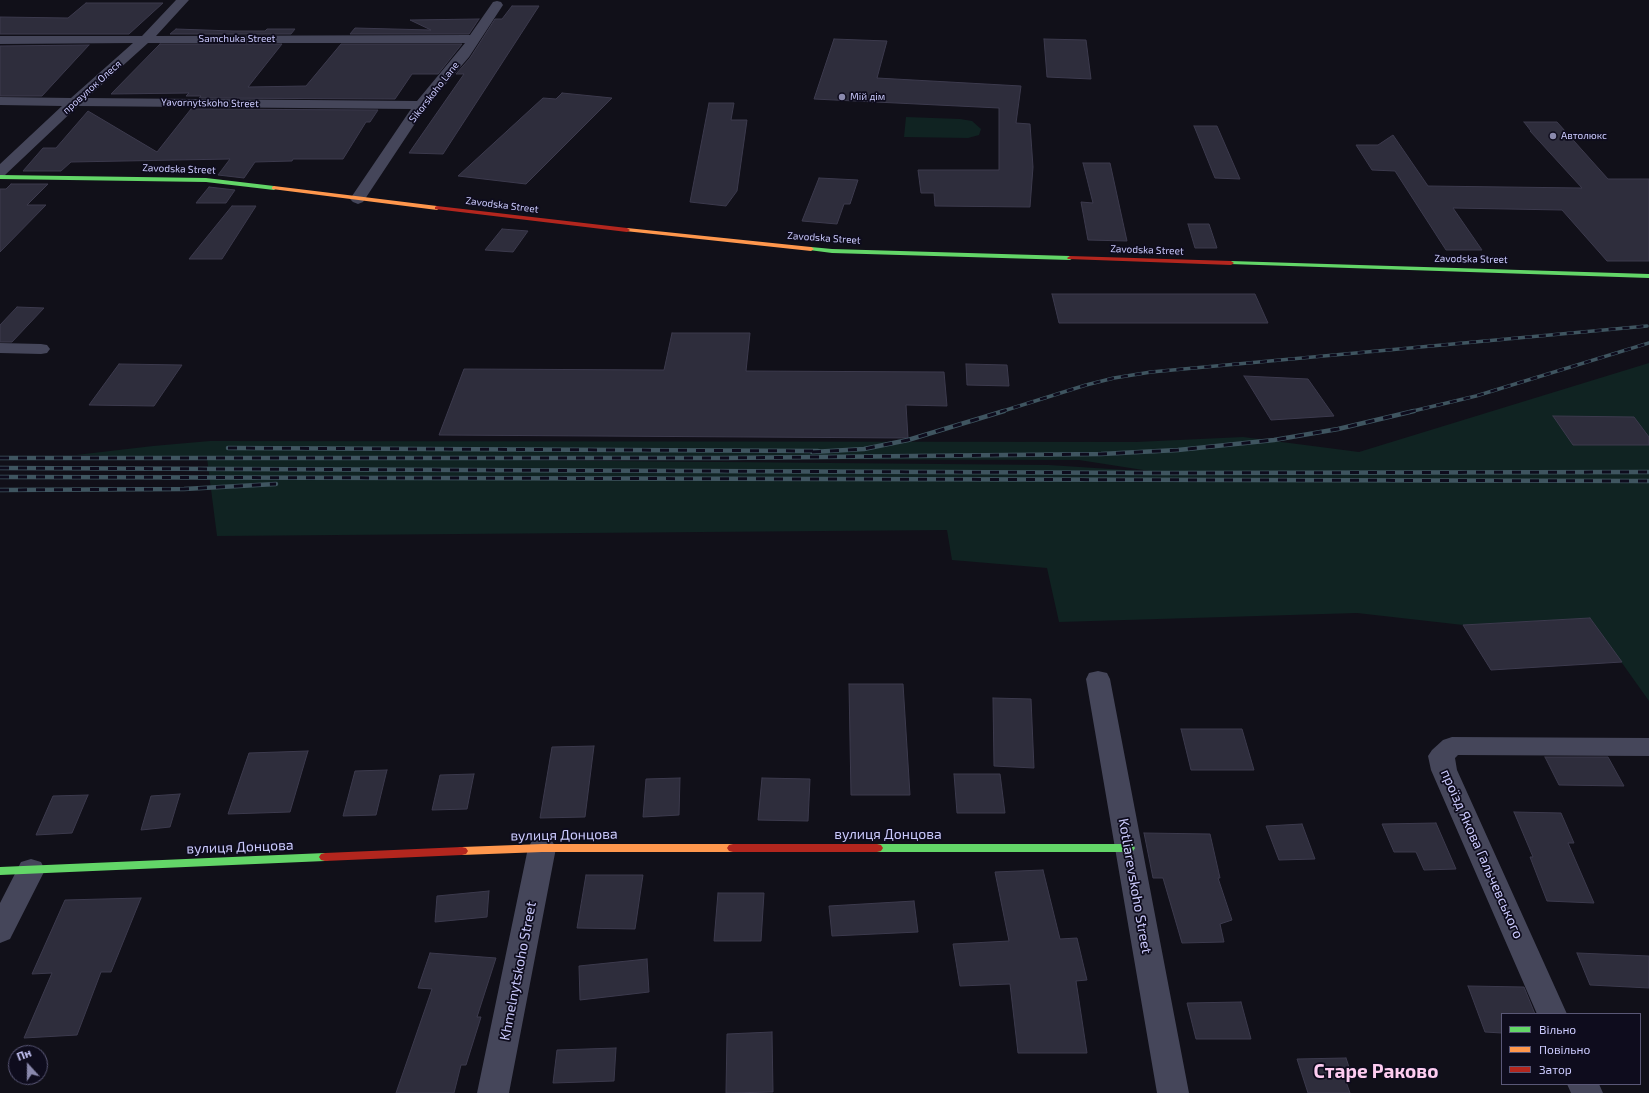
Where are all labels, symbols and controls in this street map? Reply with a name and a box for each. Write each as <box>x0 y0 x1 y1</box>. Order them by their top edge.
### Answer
street label: Samchuka Street <box>199 33 275 45</box>
street label: провулок Олеся <box>60 58 124 116</box>
street label: Sikorskoho Lane <box>407 59 461 125</box>
place label: Мій дім <box>850 91 885 103</box>
marker: Мій дім <box>837 92 847 102</box>
street label: Yavornytskoho Street <box>161 96 259 110</box>
place label: Автолюкс <box>1561 130 1607 142</box>
marker: Автолюкс <box>1548 131 1558 141</box>
street label: Zavodska Street <box>142 162 216 176</box>
street label: Zavodska Street <box>465 195 539 215</box>
street label: Zavodska Street <box>787 229 861 247</box>
street label: Zavodska Street <box>1110 243 1184 257</box>
street label: Zavodska Street <box>1434 252 1508 266</box>
street label: проїзд Якова Гальчевського <box>1437 767 1527 941</box>
street label: Kotliarevskoho Street <box>1115 817 1155 955</box>
street label: вулиця Донцова <box>510 826 618 844</box>
street label: вулиця Донцова <box>834 826 942 842</box>
street label: вулиця Донцова <box>186 837 294 857</box>
street label: Khmelnytskoho Street <box>496 900 540 1042</box>
legend <box>1501 1013 1641 1085</box>
text: Вільно <box>1539 1022 1576 1036</box>
text: Повільно <box>1539 1042 1590 1056</box>
north arrow <box>8 1045 48 1085</box>
text: Пн <box>15 1046 33 1063</box>
district label: Старе Раково <box>1314 1061 1438 1083</box>
text: Затор <box>1539 1062 1572 1076</box>

